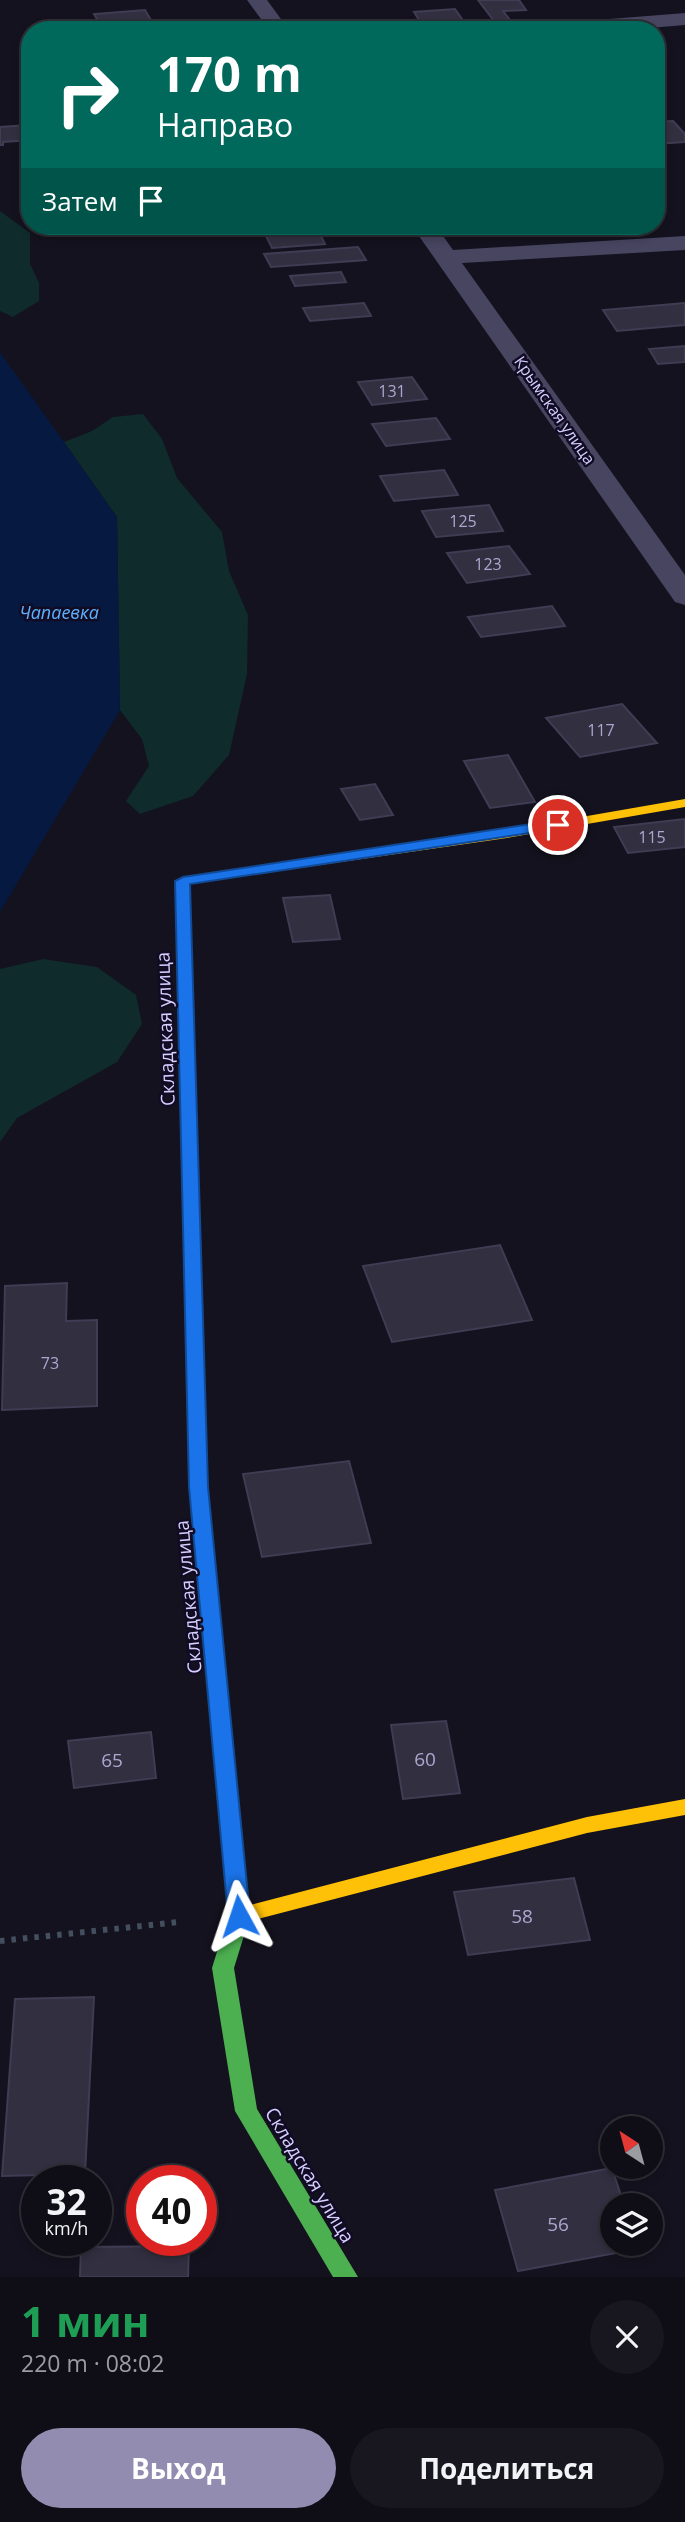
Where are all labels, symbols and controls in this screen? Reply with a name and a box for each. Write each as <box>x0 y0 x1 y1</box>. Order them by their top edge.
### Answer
text: 170 m <box>157 40 302 106</box>
icon: right <box>42 49 133 140</box>
text: Направо <box>157 103 293 146</box>
icon: arrive <box>132 182 170 220</box>
text: Затем <box>42 183 118 219</box>
street label: Крымская улица <box>509 351 601 469</box>
house number: 131 <box>378 380 406 402</box>
house number: 125 <box>449 510 477 532</box>
house number: 123 <box>474 553 502 575</box>
water label: Чапаевка <box>19 600 99 624</box>
house number: 117 <box>587 719 615 741</box>
pin <box>528 795 588 855</box>
icon: arrive <box>539 806 577 844</box>
house number: 115 <box>638 826 666 848</box>
street label: Складская улица <box>149 952 181 1106</box>
house number: 73 <box>41 1352 59 1374</box>
street label: Складская улица <box>168 1519 208 1675</box>
house number: 60 <box>414 1746 436 1772</box>
house number: 65 <box>101 1747 123 1773</box>
position arrow <box>202 1879 276 1953</box>
house number: 58 <box>511 1903 533 1929</box>
street label: Складская улица <box>259 2102 361 2248</box>
north arrow <box>600 2116 663 2179</box>
map controls <box>600 2116 663 2256</box>
speed limit sign: 40 <box>126 2165 217 2256</box>
text: 32 <box>46 2178 87 2225</box>
button: layers <box>600 2193 663 2256</box>
house number: 56 <box>547 2211 569 2237</box>
text: km/h <box>45 2216 88 2240</box>
text: 1 мин <box>21 2292 149 2349</box>
button: close <box>590 2300 664 2374</box>
text: 220 m · 08:02 <box>21 2347 164 2379</box>
button: Выход <box>21 2428 336 2508</box>
button: Поделиться <box>350 2428 664 2508</box>

